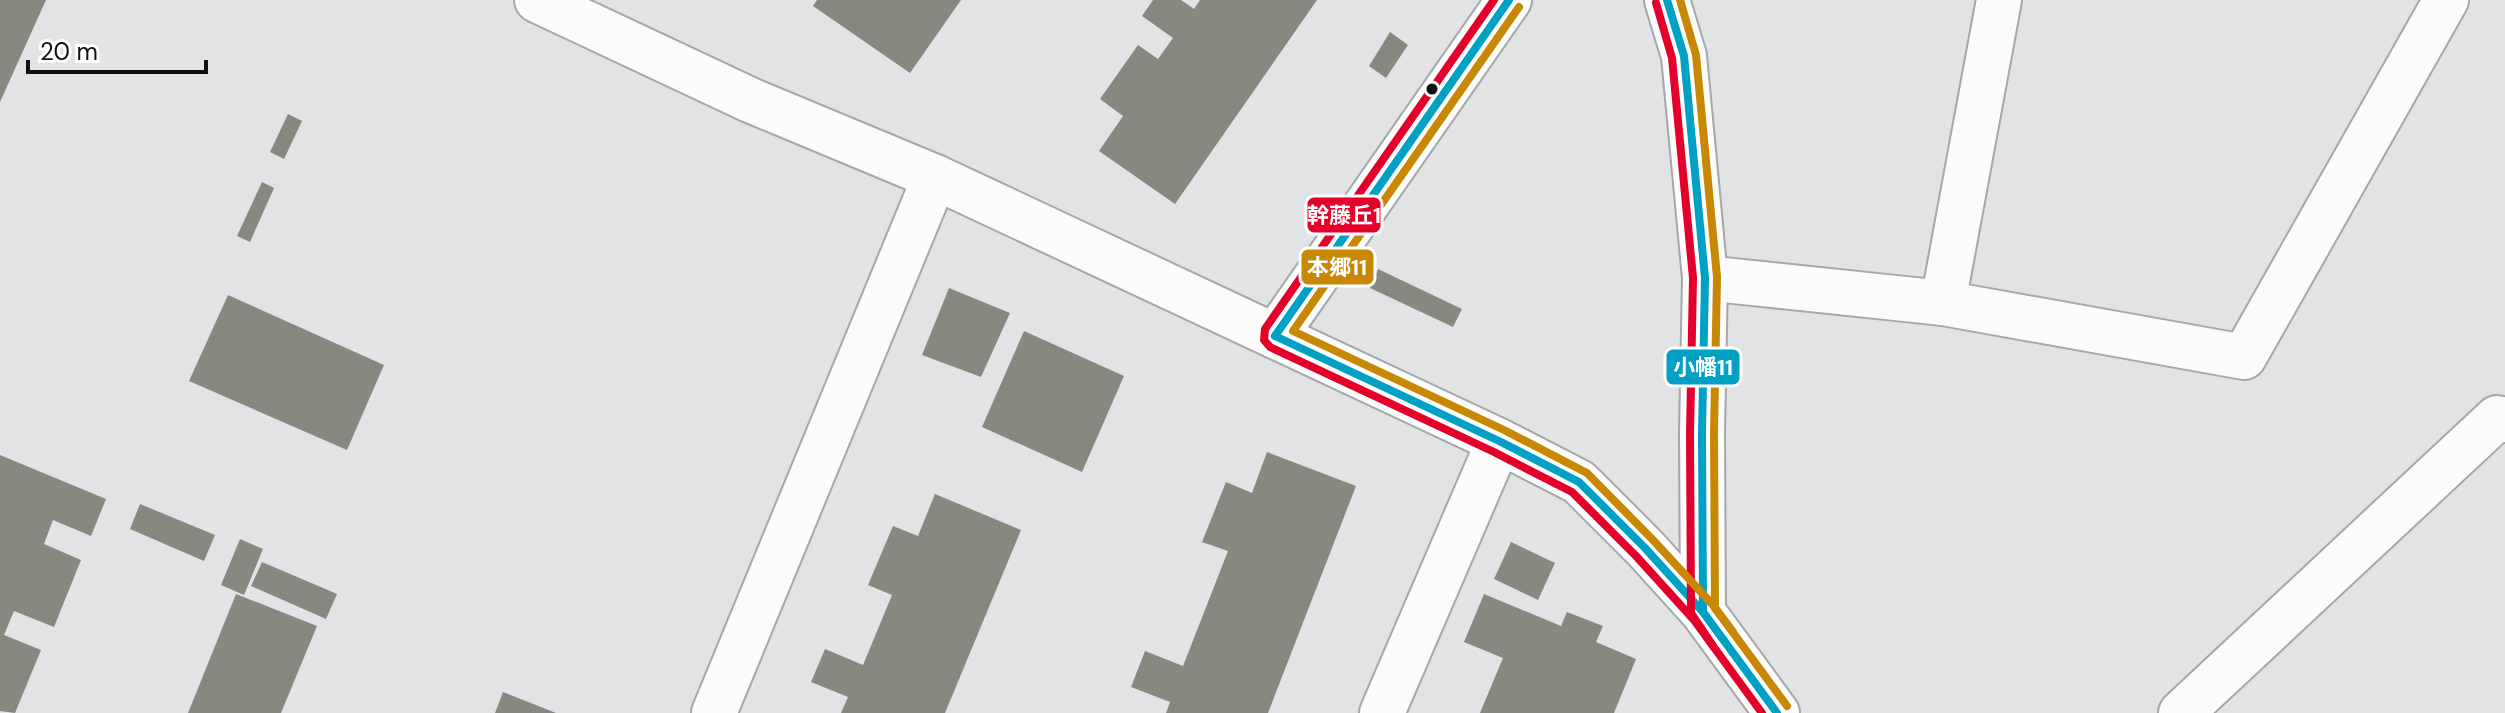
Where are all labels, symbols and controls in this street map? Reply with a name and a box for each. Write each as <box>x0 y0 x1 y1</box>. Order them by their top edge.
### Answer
scale bar <box>28 24 206 74</box>
text: 20 m <box>40 36 98 67</box>
unlabelled marker <box>1424 81 1440 97</box>
line badge: 幹藤丘1 <box>1306 196 1382 234</box>
text: 幹藤丘1 <box>1307 201 1381 230</box>
line badge: 本郷11 <box>1300 248 1375 286</box>
text: 本郷11 <box>1307 253 1367 282</box>
line badge: 小幡11 <box>1665 348 1741 386</box>
text: 小幡11 <box>1673 353 1733 382</box>

